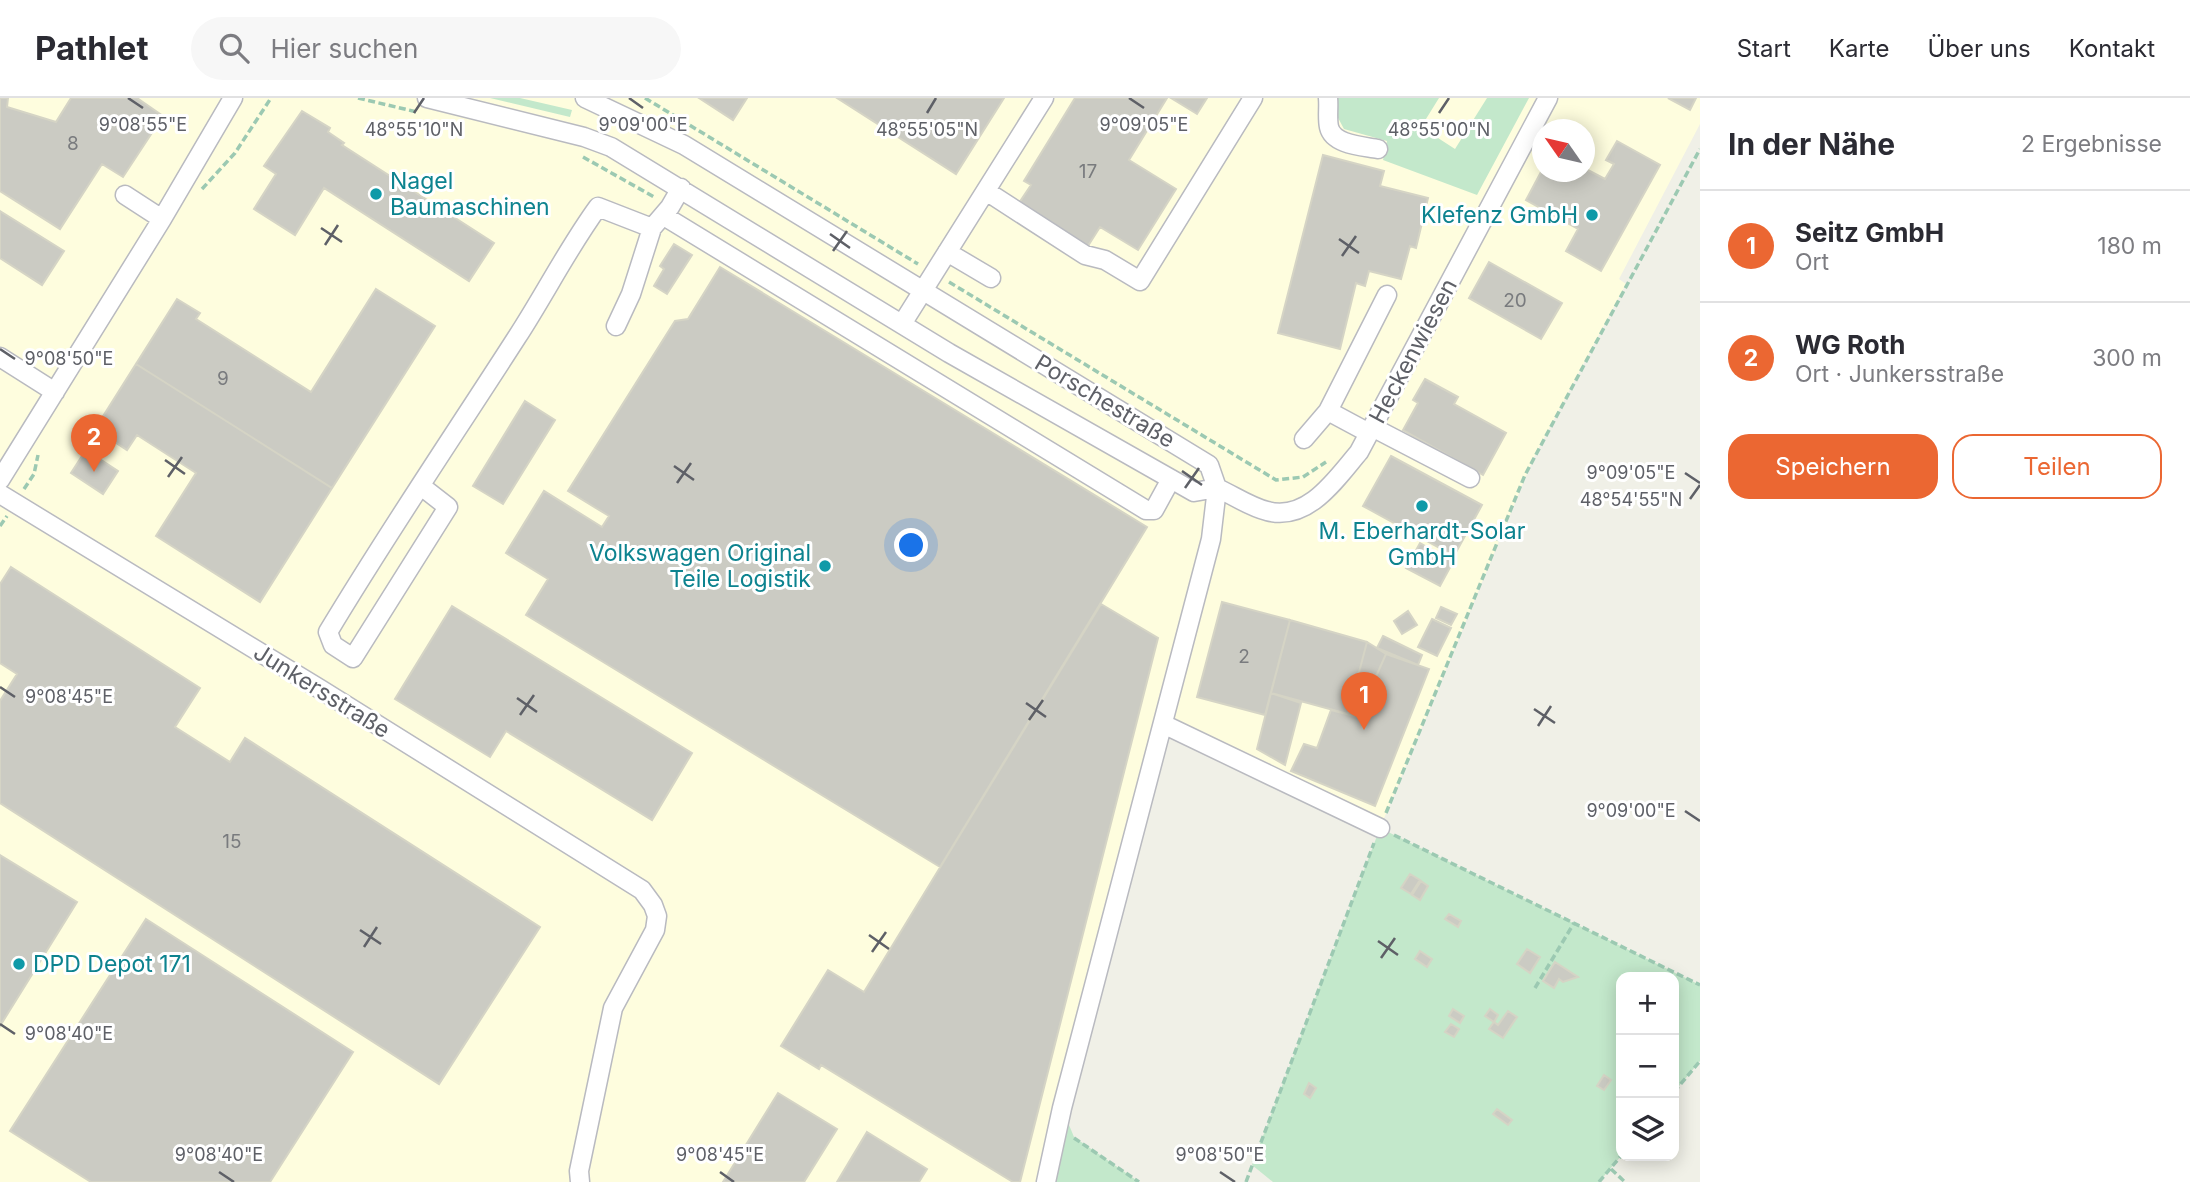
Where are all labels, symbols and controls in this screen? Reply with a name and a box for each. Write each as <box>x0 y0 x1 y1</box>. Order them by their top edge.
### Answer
search box <box>191 17 681 80</box>
text: Pathlet <box>35 28 149 68</box>
icon: search <box>215 29 253 67</box>
text: Hier suchen <box>271 33 418 64</box>
text: Start <box>1737 34 1791 63</box>
text: Karte <box>1829 34 1889 63</box>
text: Über uns <box>1927 34 2031 63</box>
text: Kontakt <box>2069 34 2155 63</box>
text: 9°08'55"E <box>99 114 187 135</box>
text: 9°09'00"E <box>598 114 688 135</box>
text: 9°09'05"E <box>1100 114 1188 135</box>
text: 48°55'10"N <box>365 119 463 140</box>
text: 48°55'05"N <box>876 119 978 140</box>
text: 48°55'00"N <box>1388 119 1490 140</box>
north arrow <box>1532 119 1595 182</box>
text: In der Nähe <box>1728 126 1895 162</box>
text: 2 Ergebnisse <box>2021 130 2162 158</box>
house number: 8 <box>67 132 79 155</box>
house number: 17 <box>1079 160 1097 183</box>
place label: Nagel Baumaschinen <box>390 167 550 221</box>
marker: Nagel Baumaschinen <box>368 186 384 202</box>
place label: Klefenz GmbH <box>1421 201 1578 229</box>
marker: Klefenz GmbH <box>1584 207 1600 223</box>
text: Seitz GmbH <box>1795 217 1944 248</box>
text: 1 <box>1746 232 1756 260</box>
text: 180 m <box>2097 232 2162 260</box>
text: Ort <box>1795 248 1829 276</box>
street label: Heckenwiesen <box>1363 274 1463 428</box>
house number: 20 <box>1503 289 1527 312</box>
text: WG Roth <box>1795 329 1906 360</box>
text: 2 <box>1744 344 1758 372</box>
text: 300 m <box>2092 344 2162 372</box>
text: 9°08'50"E <box>25 348 113 369</box>
street label: Porschestraße <box>1030 348 1180 454</box>
text: Ort · Junkersstraße <box>1795 360 2004 388</box>
house number: 9 <box>217 367 229 390</box>
pin: 2 <box>71 414 117 472</box>
button: Speichern <box>1728 434 1938 499</box>
button: Teilen <box>1952 434 2162 499</box>
text: 9°09'05"E <box>1587 462 1675 483</box>
text: 48°54'55"N <box>1580 489 1682 510</box>
marker: M. Eberhardt-Solar GmbH <box>1414 498 1430 514</box>
place label: M. Eberhardt-Solar GmbH <box>1319 517 1526 571</box>
your location <box>894 528 928 562</box>
place label: Volkswagen Original Teile Logistik <box>589 539 811 593</box>
marker: Volkswagen Original Teile Logistik <box>817 558 833 574</box>
street label: Junkersstraße <box>249 638 395 744</box>
house number: 2 <box>1238 645 1250 668</box>
pin: 1 <box>1341 672 1387 730</box>
text: 9°08'45"E <box>25 686 113 707</box>
text: 9°09'00"E <box>1586 800 1676 821</box>
house number: 15 <box>222 830 242 853</box>
place label: DPD Depot 171 <box>33 950 191 978</box>
marker: DPD Depot 171 <box>11 956 27 972</box>
map controls <box>1616 972 1679 1161</box>
button: + <box>1616 972 1679 1035</box>
text: 9°08'40"E <box>25 1023 113 1044</box>
button: − <box>1616 1035 1679 1098</box>
button: layers <box>1616 1098 1679 1161</box>
text: 9°08'40"E <box>175 1144 263 1165</box>
text: 9°08'45"E <box>676 1144 764 1165</box>
text: 9°08'50"E <box>1176 1144 1264 1165</box>

